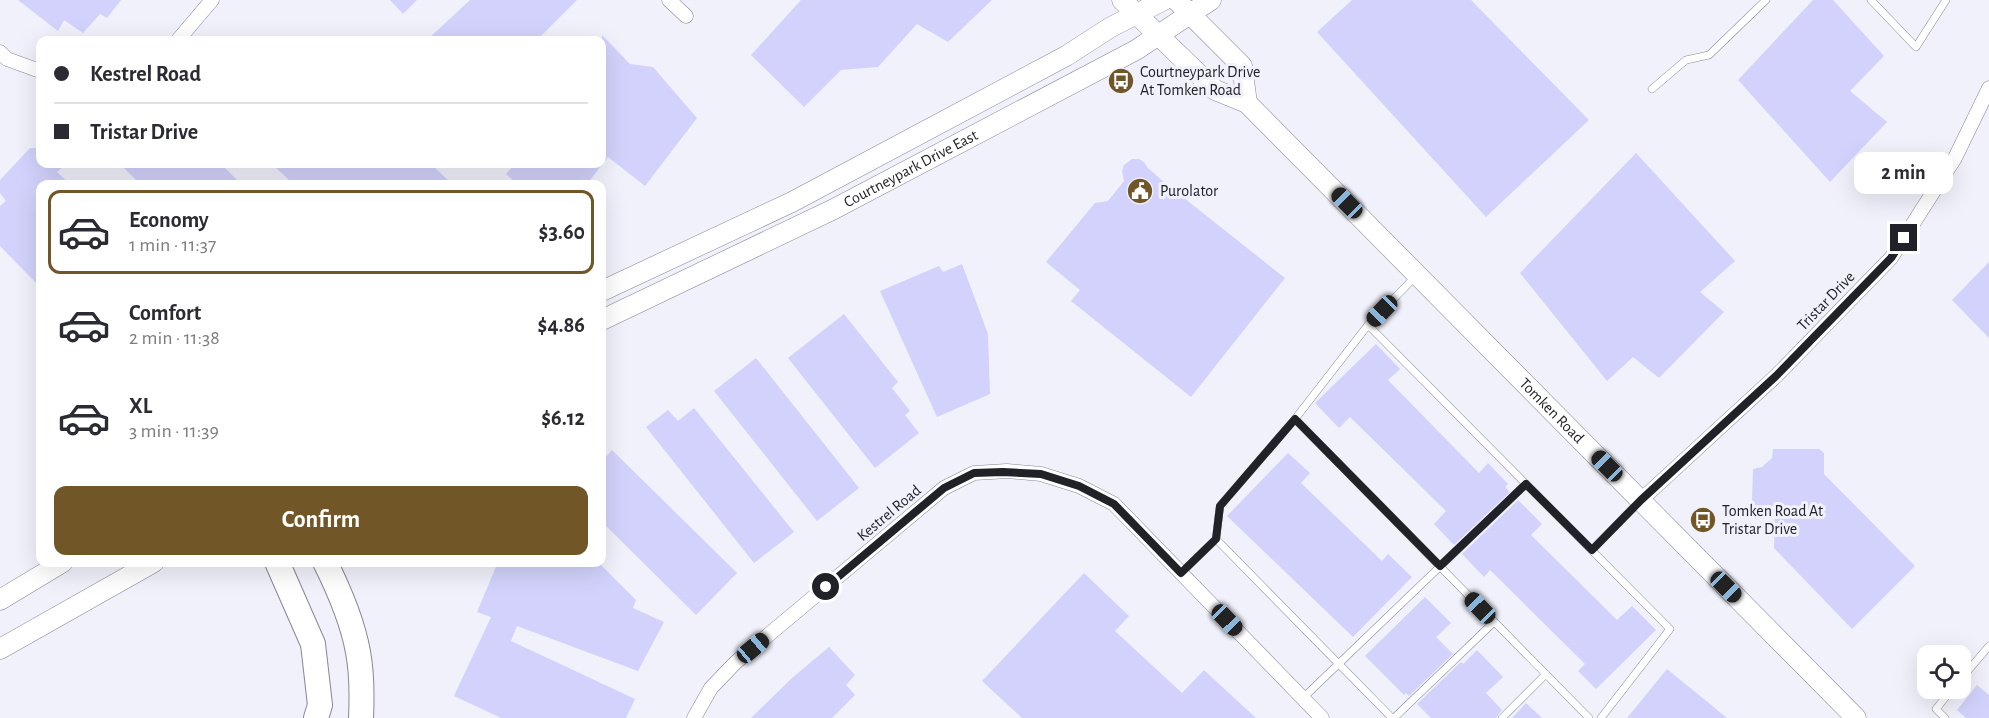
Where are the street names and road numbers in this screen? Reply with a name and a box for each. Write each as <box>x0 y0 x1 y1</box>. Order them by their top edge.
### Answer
street label: Courtneypark Drive East <box>841 127 980 210</box>
street label: Tristar Drive <box>1794 268 1858 334</box>
street label: Tomken Road <box>1516 375 1587 446</box>
street label: Kestrel Road <box>854 482 924 544</box>

